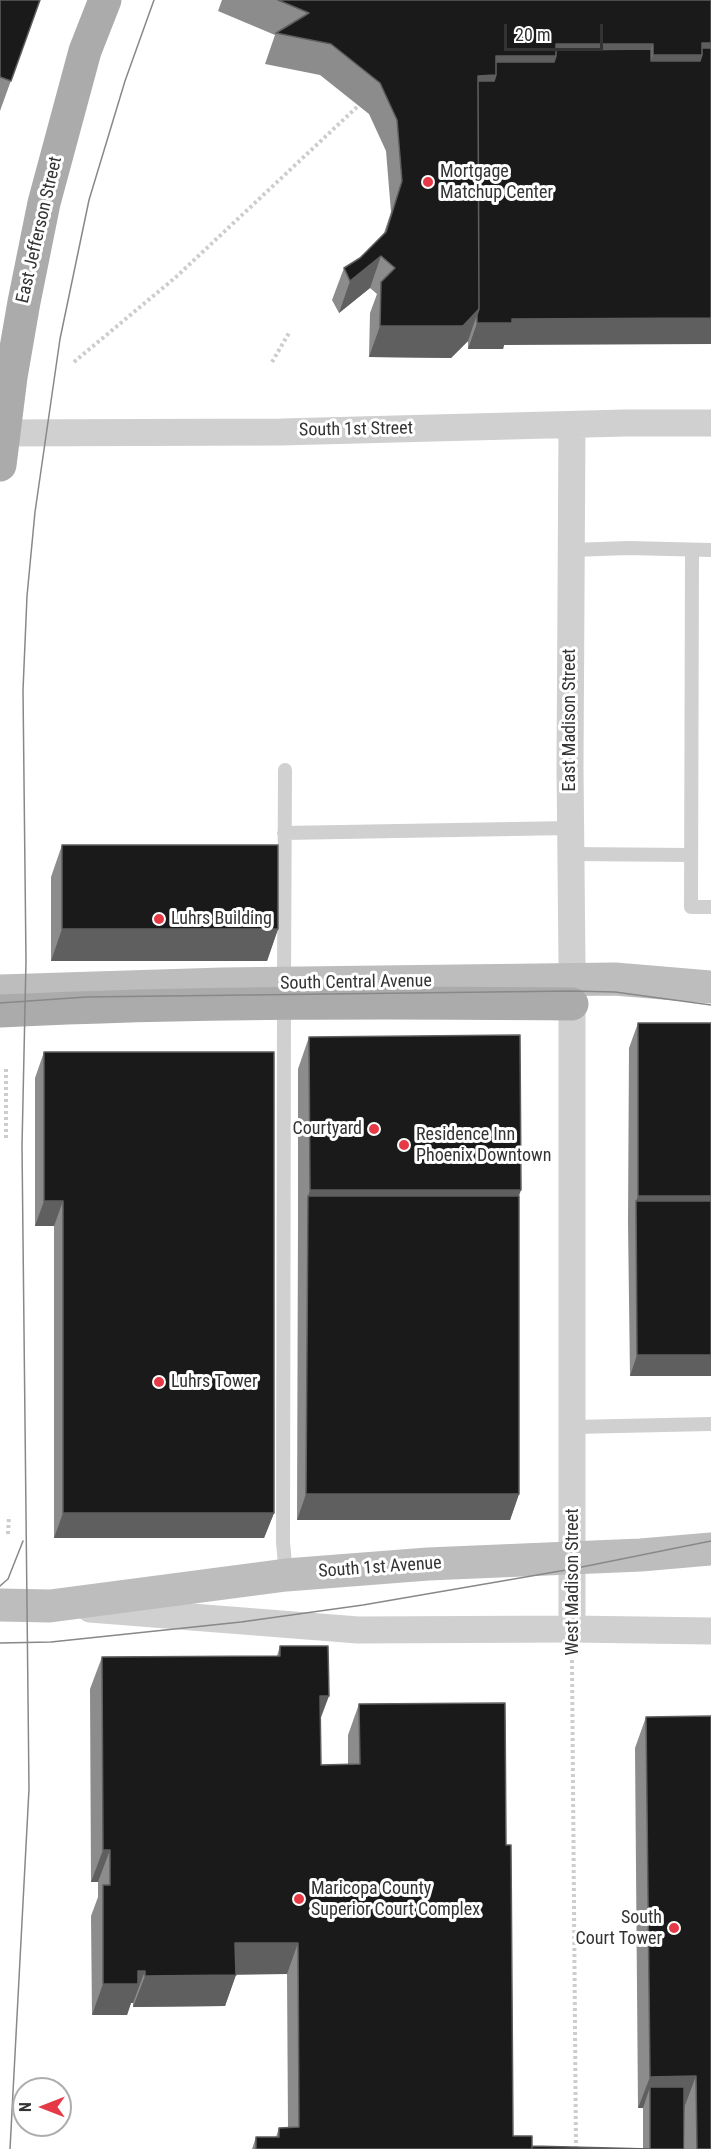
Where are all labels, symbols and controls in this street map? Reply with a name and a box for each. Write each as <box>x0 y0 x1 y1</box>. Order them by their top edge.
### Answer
scale bar <box>507 12 606 50</box>
text: 20 m <box>515 24 550 45</box>
street label: East Jefferson Street <box>13 155 67 305</box>
place label: Mortgage Matchup Center <box>440 161 553 204</box>
marker: Mortgage Matchup Center <box>421 175 435 189</box>
street label: South 1st Street <box>299 418 413 442</box>
street label: East Madison Street <box>559 649 581 791</box>
place label: Luhrs Building <box>171 908 272 930</box>
marker: Luhrs Building <box>152 912 166 926</box>
street label: South Central Avenue <box>280 971 432 995</box>
place label: Courtyard <box>293 1118 362 1140</box>
marker: Courtyard <box>367 1122 381 1136</box>
place label: Residence Inn Phoenix Downtown <box>416 1124 551 1166</box>
marker: Residence Inn Phoenix Downtown <box>397 1138 411 1152</box>
place label: Luhrs Tower <box>171 1371 258 1393</box>
marker: Luhrs Tower <box>152 1375 166 1389</box>
street label: West Madison Street <box>562 1508 584 1656</box>
street label: South 1st Avenue <box>318 1553 442 1583</box>
place label: Maricopa County Superior Court Complex <box>311 1878 480 1920</box>
marker: Maricopa County Superior Court Complex <box>292 1892 306 1906</box>
place label: South Court Tower <box>576 1907 662 1950</box>
marker: South Court Tower <box>667 1921 681 1935</box>
north arrow <box>12 2077 72 2137</box>
text: N <box>16 2102 35 2112</box>

